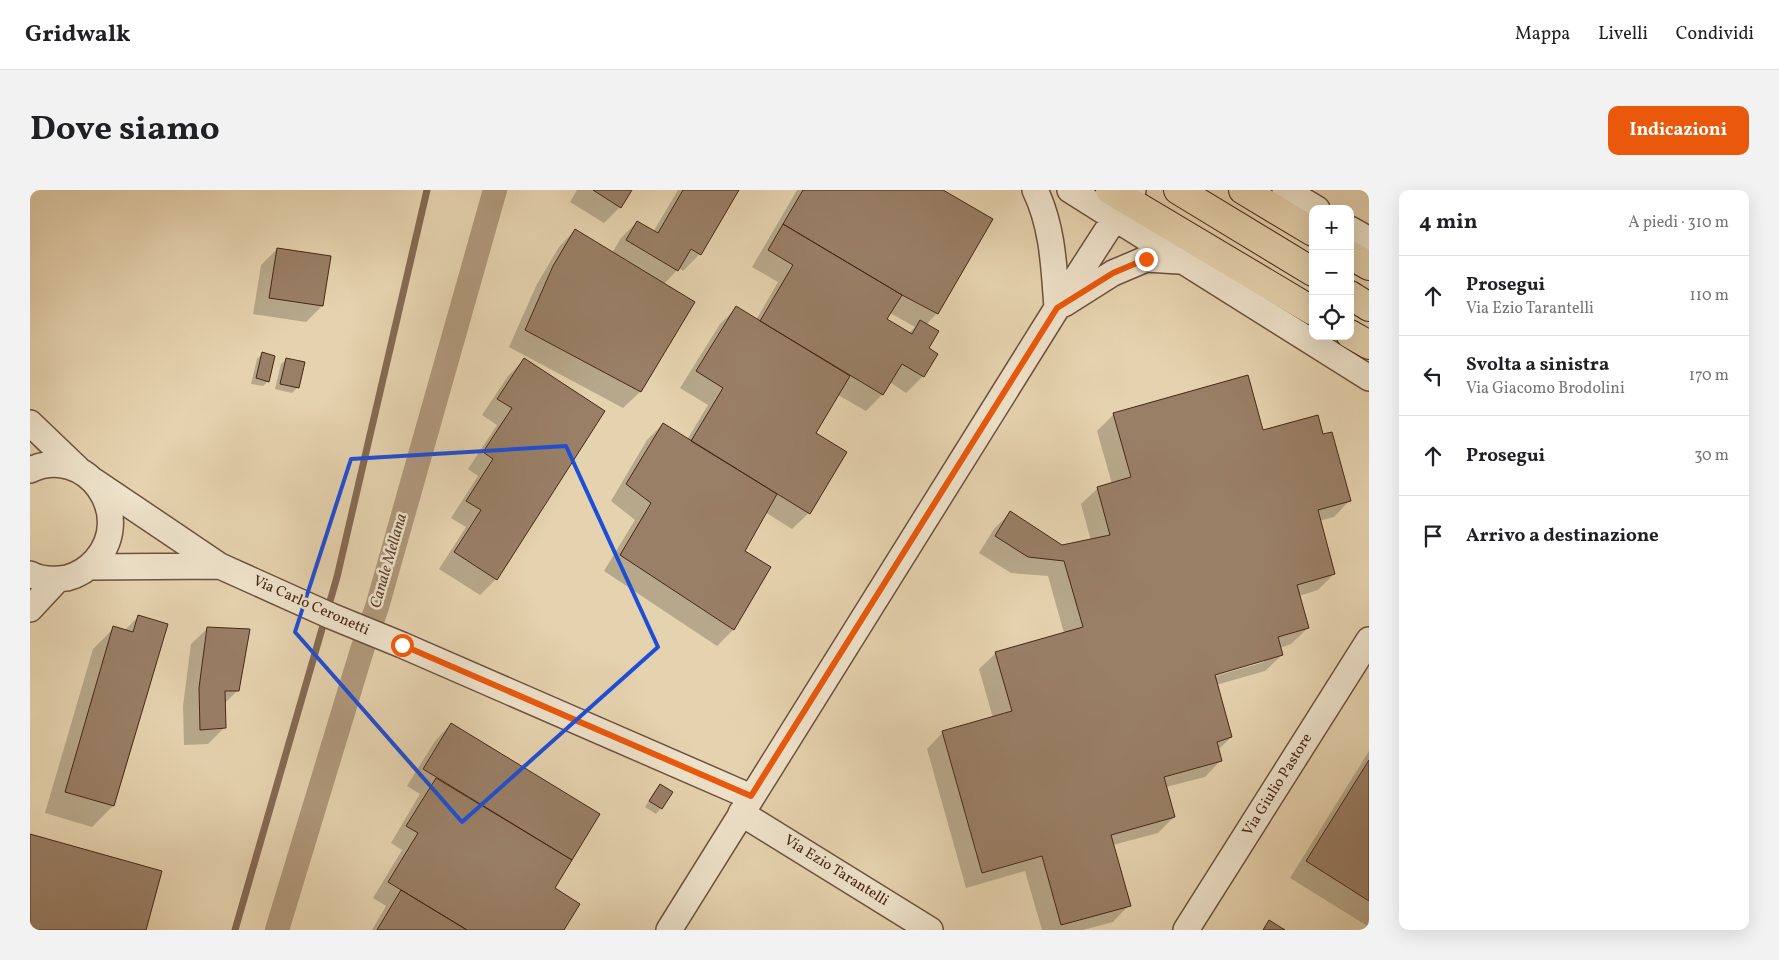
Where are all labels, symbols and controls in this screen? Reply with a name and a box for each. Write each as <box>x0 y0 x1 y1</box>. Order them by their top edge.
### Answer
text: Gridwalk <box>25 18 131 52</box>
text: Mappa <box>1515 22 1570 47</box>
text: Livelli <box>1598 22 1648 47</box>
text: Condividi <box>1676 22 1754 47</box>
text: Dove siamo <box>30 106 220 154</box>
button: Indicazioni <box>1608 106 1749 155</box>
map controls <box>1309 205 1354 340</box>
button: + <box>1309 205 1354 250</box>
text: 4 min <box>1419 208 1478 237</box>
text: A piedi · 310 m <box>1628 212 1729 234</box>
route end <box>1135 248 1158 271</box>
button: − <box>1309 250 1354 295</box>
text: Prosegui <box>1466 272 1545 298</box>
icon: ahead <box>1419 282 1447 310</box>
text: 110 m <box>1690 285 1729 307</box>
button: locate <box>1309 295 1354 340</box>
text: Via Ezio Tarantelli <box>1466 298 1594 320</box>
text: Svolta a sinistra <box>1466 352 1609 378</box>
icon: left <box>1419 362 1447 390</box>
text: 170 m <box>1689 365 1729 387</box>
text: Via Giacomo Brodolini <box>1466 378 1625 400</box>
icon: ahead <box>1419 442 1447 470</box>
text: Prosegui <box>1466 443 1545 469</box>
text: 30 m <box>1694 445 1729 467</box>
water label: Canale Mellana <box>365 511 413 611</box>
icon: arrive <box>1419 522 1447 550</box>
text: Arrivo a destinazione <box>1466 523 1659 549</box>
street label: Via Carlo Ceronetti <box>249 571 373 641</box>
route start <box>391 634 414 657</box>
street label: Via Giulio Pastore <box>1238 730 1318 840</box>
street label: Via Ezio Tarantelli <box>780 830 892 912</box>

